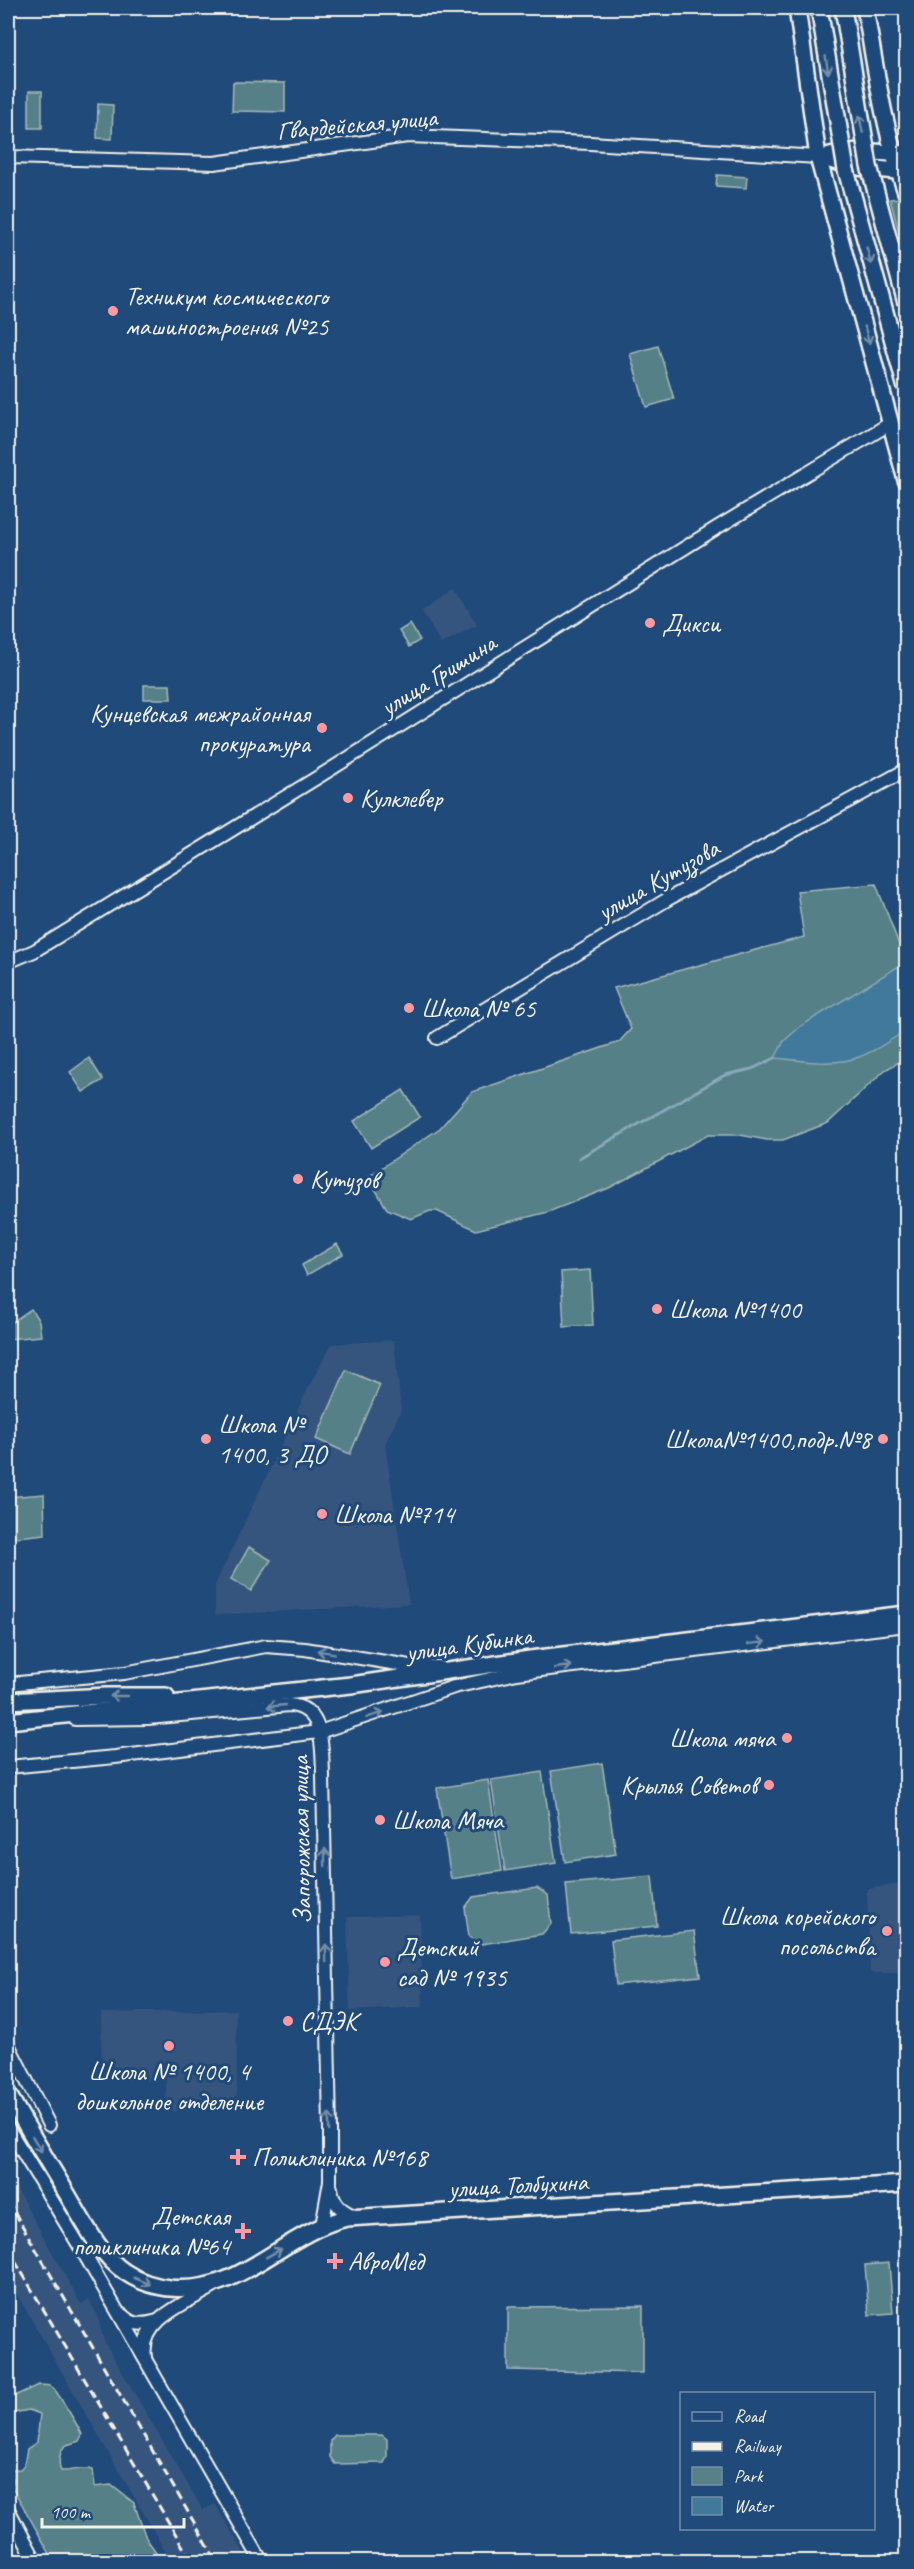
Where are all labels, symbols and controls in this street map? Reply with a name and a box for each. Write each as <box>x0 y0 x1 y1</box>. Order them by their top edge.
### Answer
one-way arrow <box>822 55 833 75</box>
street label: Гвардейская улица <box>276 100 440 147</box>
one-way arrow <box>855 115 866 134</box>
one-way arrow <box>864 246 875 265</box>
place label: Техникум космического машиностроения №25 <box>125 280 331 343</box>
marker: Техникум космического машиностроения №25 <box>106 304 120 318</box>
one-way arrow <box>862 325 873 344</box>
place label: Дикси <box>662 607 722 640</box>
marker: Дикси <box>643 616 657 630</box>
street label: улица Гришина <box>372 625 504 725</box>
place label: Кунцевская межрайонная прокуратура <box>90 697 312 760</box>
marker: Кунцевская межрайонная прокуратура <box>315 721 329 735</box>
place label: Кулклевер <box>360 782 445 815</box>
marker: Кулклевер <box>341 791 355 805</box>
street label: улица Кутузова <box>589 831 727 930</box>
place label: Школа № 65 <box>421 992 537 1025</box>
marker: Школа № 65 <box>402 1001 416 1015</box>
place label: Кутузов <box>310 1163 383 1196</box>
marker: Кутузов <box>291 1172 305 1186</box>
place label: Школа №1400 <box>669 1293 803 1326</box>
marker: Школа №1400 <box>650 1302 664 1316</box>
place label: Школа № 1400, 3 ДО <box>218 1408 329 1471</box>
place label: Школа№1400,подр.№8 <box>665 1423 873 1456</box>
marker: Школа № 1400, 3 ДО <box>199 1432 213 1446</box>
marker: Школа№1400,подр.№8 <box>876 1432 890 1446</box>
place label: Школа №714 <box>334 1498 457 1531</box>
marker: Школа №714 <box>315 1507 329 1521</box>
street label: улица Кубинка <box>402 1618 537 1669</box>
one-way arrow <box>747 1637 766 1648</box>
one-way arrow <box>317 1646 337 1657</box>
one-way arrow <box>553 1661 573 1672</box>
one-way arrow <box>110 1690 130 1702</box>
one-way arrow <box>266 1701 286 1712</box>
one-way arrow <box>365 1708 384 1719</box>
place label: Школа мяча <box>669 1722 777 1755</box>
marker: Школа мяча <box>780 1731 794 1745</box>
street label: Запорожская улица <box>283 1754 319 1924</box>
place label: Крылья Советов <box>621 1769 762 1802</box>
marker: Крылья Советов <box>762 1778 776 1792</box>
place label: Школа Мяча <box>392 1804 505 1837</box>
marker: Школа Мяча <box>373 1813 387 1827</box>
one-way arrow <box>319 1847 330 1867</box>
place label: Школа корейского посольства <box>720 1900 878 1963</box>
marker: Школа корейского посольства <box>880 1924 894 1938</box>
place label: Детский сад № 1935 <box>397 1931 508 1994</box>
one-way arrow <box>320 1944 332 1964</box>
marker: Детский сад № 1935 <box>378 1955 392 1969</box>
place label: СДЭК <box>300 2005 362 2038</box>
marker: СДЭК <box>281 2014 295 2028</box>
marker: Школа № 1400, 4 дошкольное отделение <box>162 2039 176 2053</box>
place label: Школа № 1400, 4 дошкольное отделение <box>75 2055 265 2118</box>
one-way arrow <box>324 2113 335 2133</box>
one-way arrow <box>32 2135 44 2152</box>
place label: Поликлиника №168 <box>252 2141 430 2174</box>
marker: Поликлиника №168 <box>229 2148 247 2166</box>
street label: улица Толбухина <box>446 2165 590 2205</box>
place label: Детская поликлиника №64 <box>73 2200 232 2263</box>
marker: Детская поликлиника №64 <box>234 2222 252 2240</box>
place label: АвроМед <box>348 2245 426 2278</box>
one-way arrow <box>265 2246 282 2258</box>
marker: АвроМед <box>326 2252 344 2270</box>
one-way arrow <box>133 2276 151 2287</box>
legend <box>680 2392 875 2530</box>
text: Road <box>734 2405 767 2427</box>
text: Railway <box>734 2435 782 2457</box>
text: Park <box>734 2465 764 2487</box>
scale bar <box>42 2491 184 2529</box>
text: Water <box>734 2495 775 2517</box>
text: 100 m <box>51 2501 92 2523</box>

